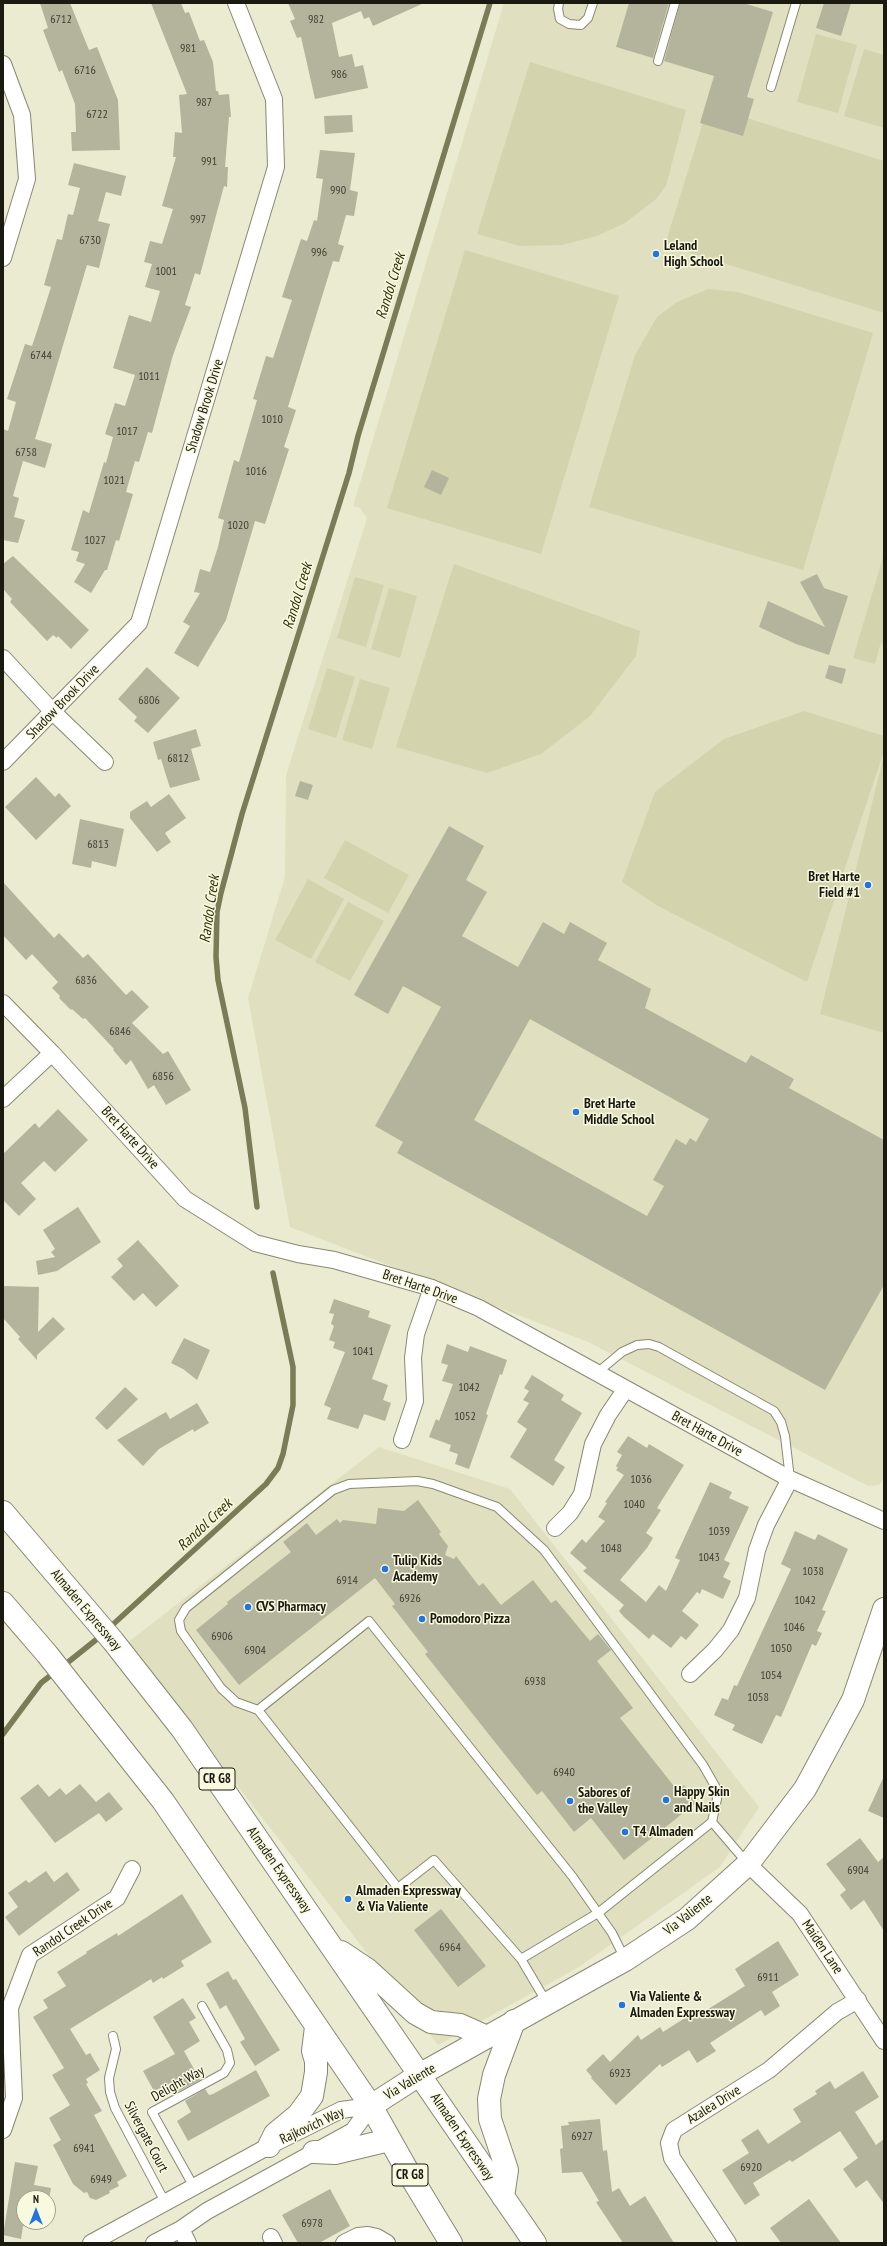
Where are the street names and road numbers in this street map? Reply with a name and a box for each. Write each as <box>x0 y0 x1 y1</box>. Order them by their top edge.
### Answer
street label: Shadow Brook Drive <box>183 357 227 455</box>
street label: Shadow Brook Drive <box>23 661 103 743</box>
street label: Bret Harte Drive <box>98 1103 162 1173</box>
street label: Bret Harte Drive <box>380 1266 460 1308</box>
street label: Bret Harte Drive <box>669 1408 745 1460</box>
street label: Almaden Expressway <box>47 1566 125 1654</box>
road number: CR G8 <box>199 1768 235 1790</box>
street label: Almaden Expressway <box>243 1824 315 1916</box>
street label: Via Valiente <box>660 1891 716 1939</box>
street label: Randol Creek Drive <box>30 1895 116 1961</box>
street label: Maiden Lane <box>798 1917 846 1977</box>
street label: Via Valiente <box>381 2060 439 2104</box>
street label: Delight Way <box>148 2063 208 2105</box>
street label: Azalea Drive <box>684 2082 744 2128</box>
street label: Almaden Expressway <box>427 2090 497 2184</box>
street label: Silvergate Court <box>120 2099 172 2175</box>
street label: Rajkovich Way <box>277 2104 347 2148</box>
road number: CR G8 <box>392 2164 428 2186</box>

